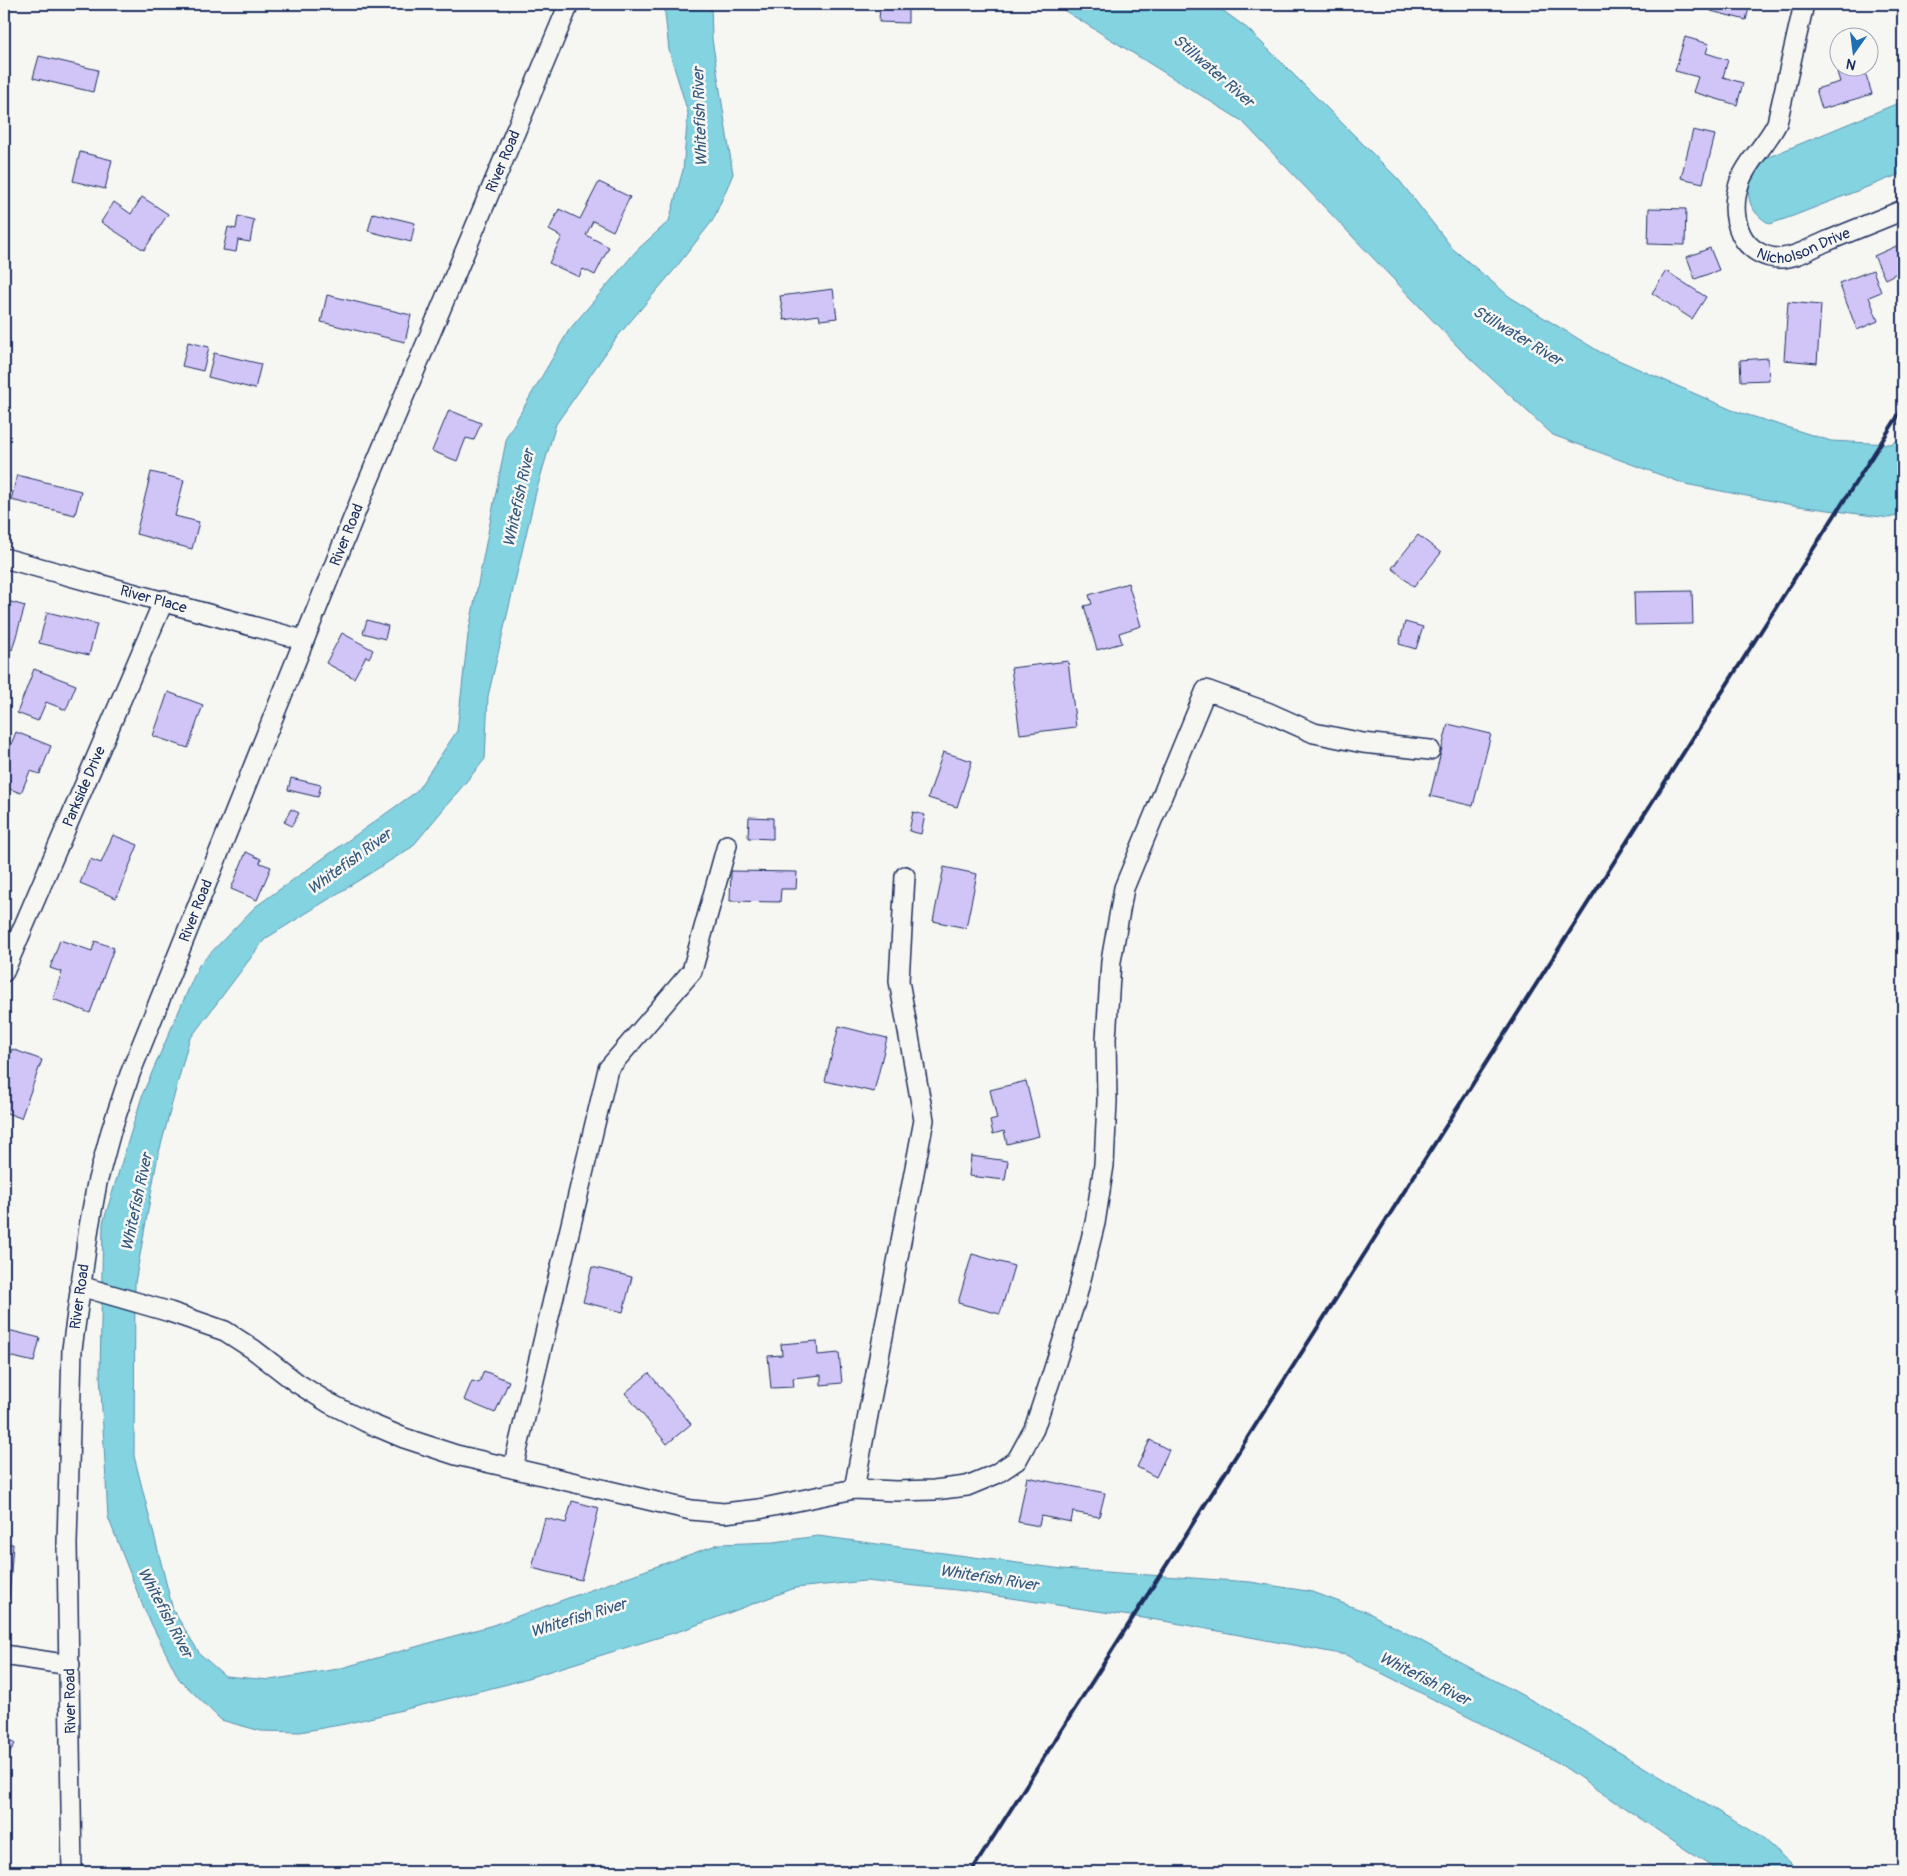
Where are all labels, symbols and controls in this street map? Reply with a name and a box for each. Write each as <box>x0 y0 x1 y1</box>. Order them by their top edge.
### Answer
north arrow <box>1830 28 1880 78</box>
water label: Stillwater River <box>1169 30 1260 113</box>
text: N <box>1844 55 1858 74</box>
water label: Whitefish River <box>688 65 712 167</box>
street label: River Road <box>482 127 525 195</box>
street label: Nicholson Drive <box>1754 223 1854 268</box>
water label: Stillwater River <box>1469 301 1568 372</box>
water label: Whitefish River <box>499 445 540 549</box>
street label: River Road <box>326 501 368 569</box>
street label: River Place <box>118 581 189 618</box>
street label: Parkside Drive <box>59 743 110 830</box>
water label: Whitefish River <box>304 823 398 899</box>
street label: River Road <box>175 877 217 945</box>
water label: Whitefish River <box>117 1149 158 1253</box>
street label: River Road <box>66 1263 94 1331</box>
water label: Whitefish River <box>938 1560 1042 1596</box>
water label: Whitefish River <box>133 1564 198 1663</box>
water label: Whitefish River <box>528 1593 631 1642</box>
water label: Whitefish River <box>1376 1647 1475 1711</box>
street label: River Road <box>60 1668 81 1734</box>

